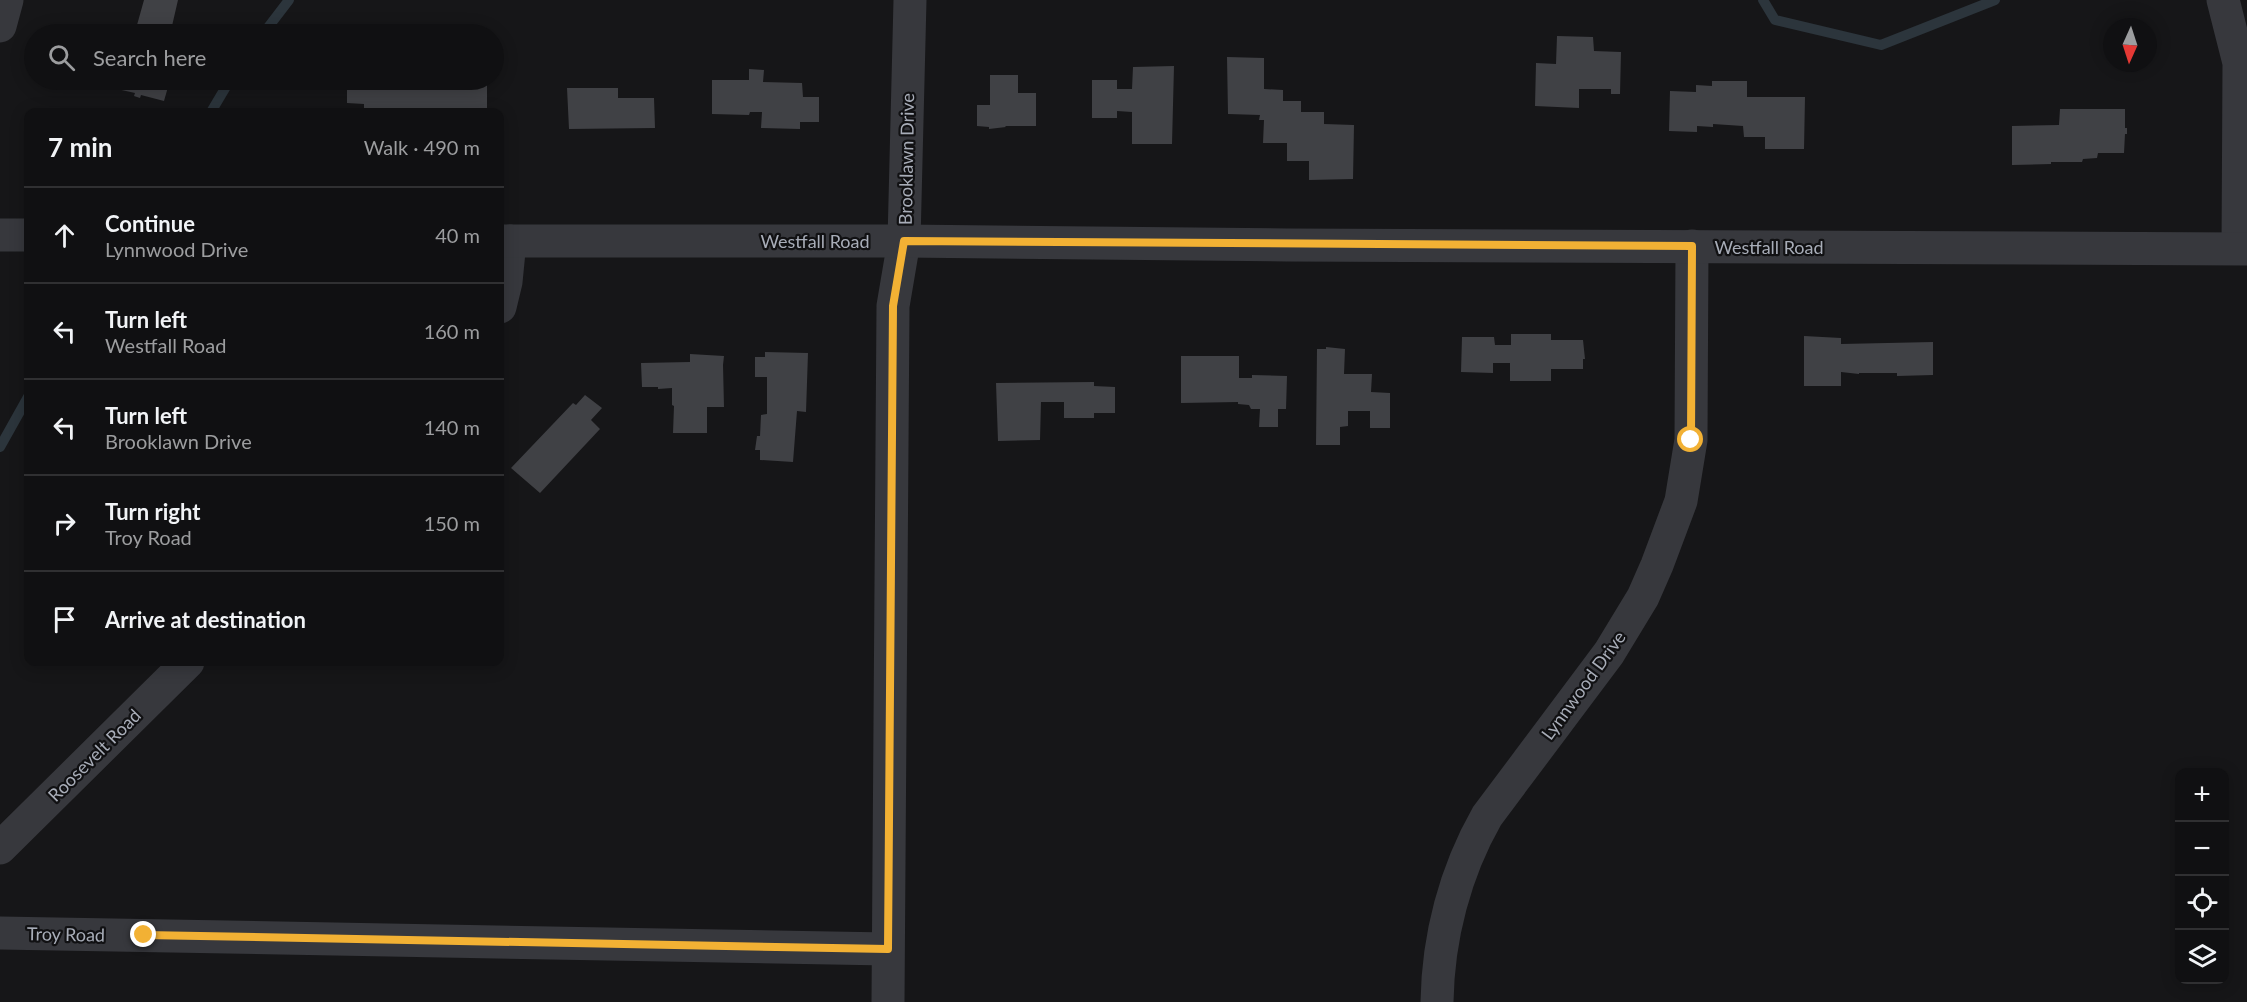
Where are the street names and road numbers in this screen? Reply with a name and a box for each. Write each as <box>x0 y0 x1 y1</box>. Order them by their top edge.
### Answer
street label: Brooklawn Drive <box>894 93 918 225</box>
street label: Westfall Road <box>760 230 870 252</box>
street label: Westfall Road <box>1714 236 1824 258</box>
street label: Lynnwood Drive <box>1536 626 1630 744</box>
street label: Roosevelt Road <box>43 704 145 806</box>
street label: Troy Road <box>27 922 105 946</box>

